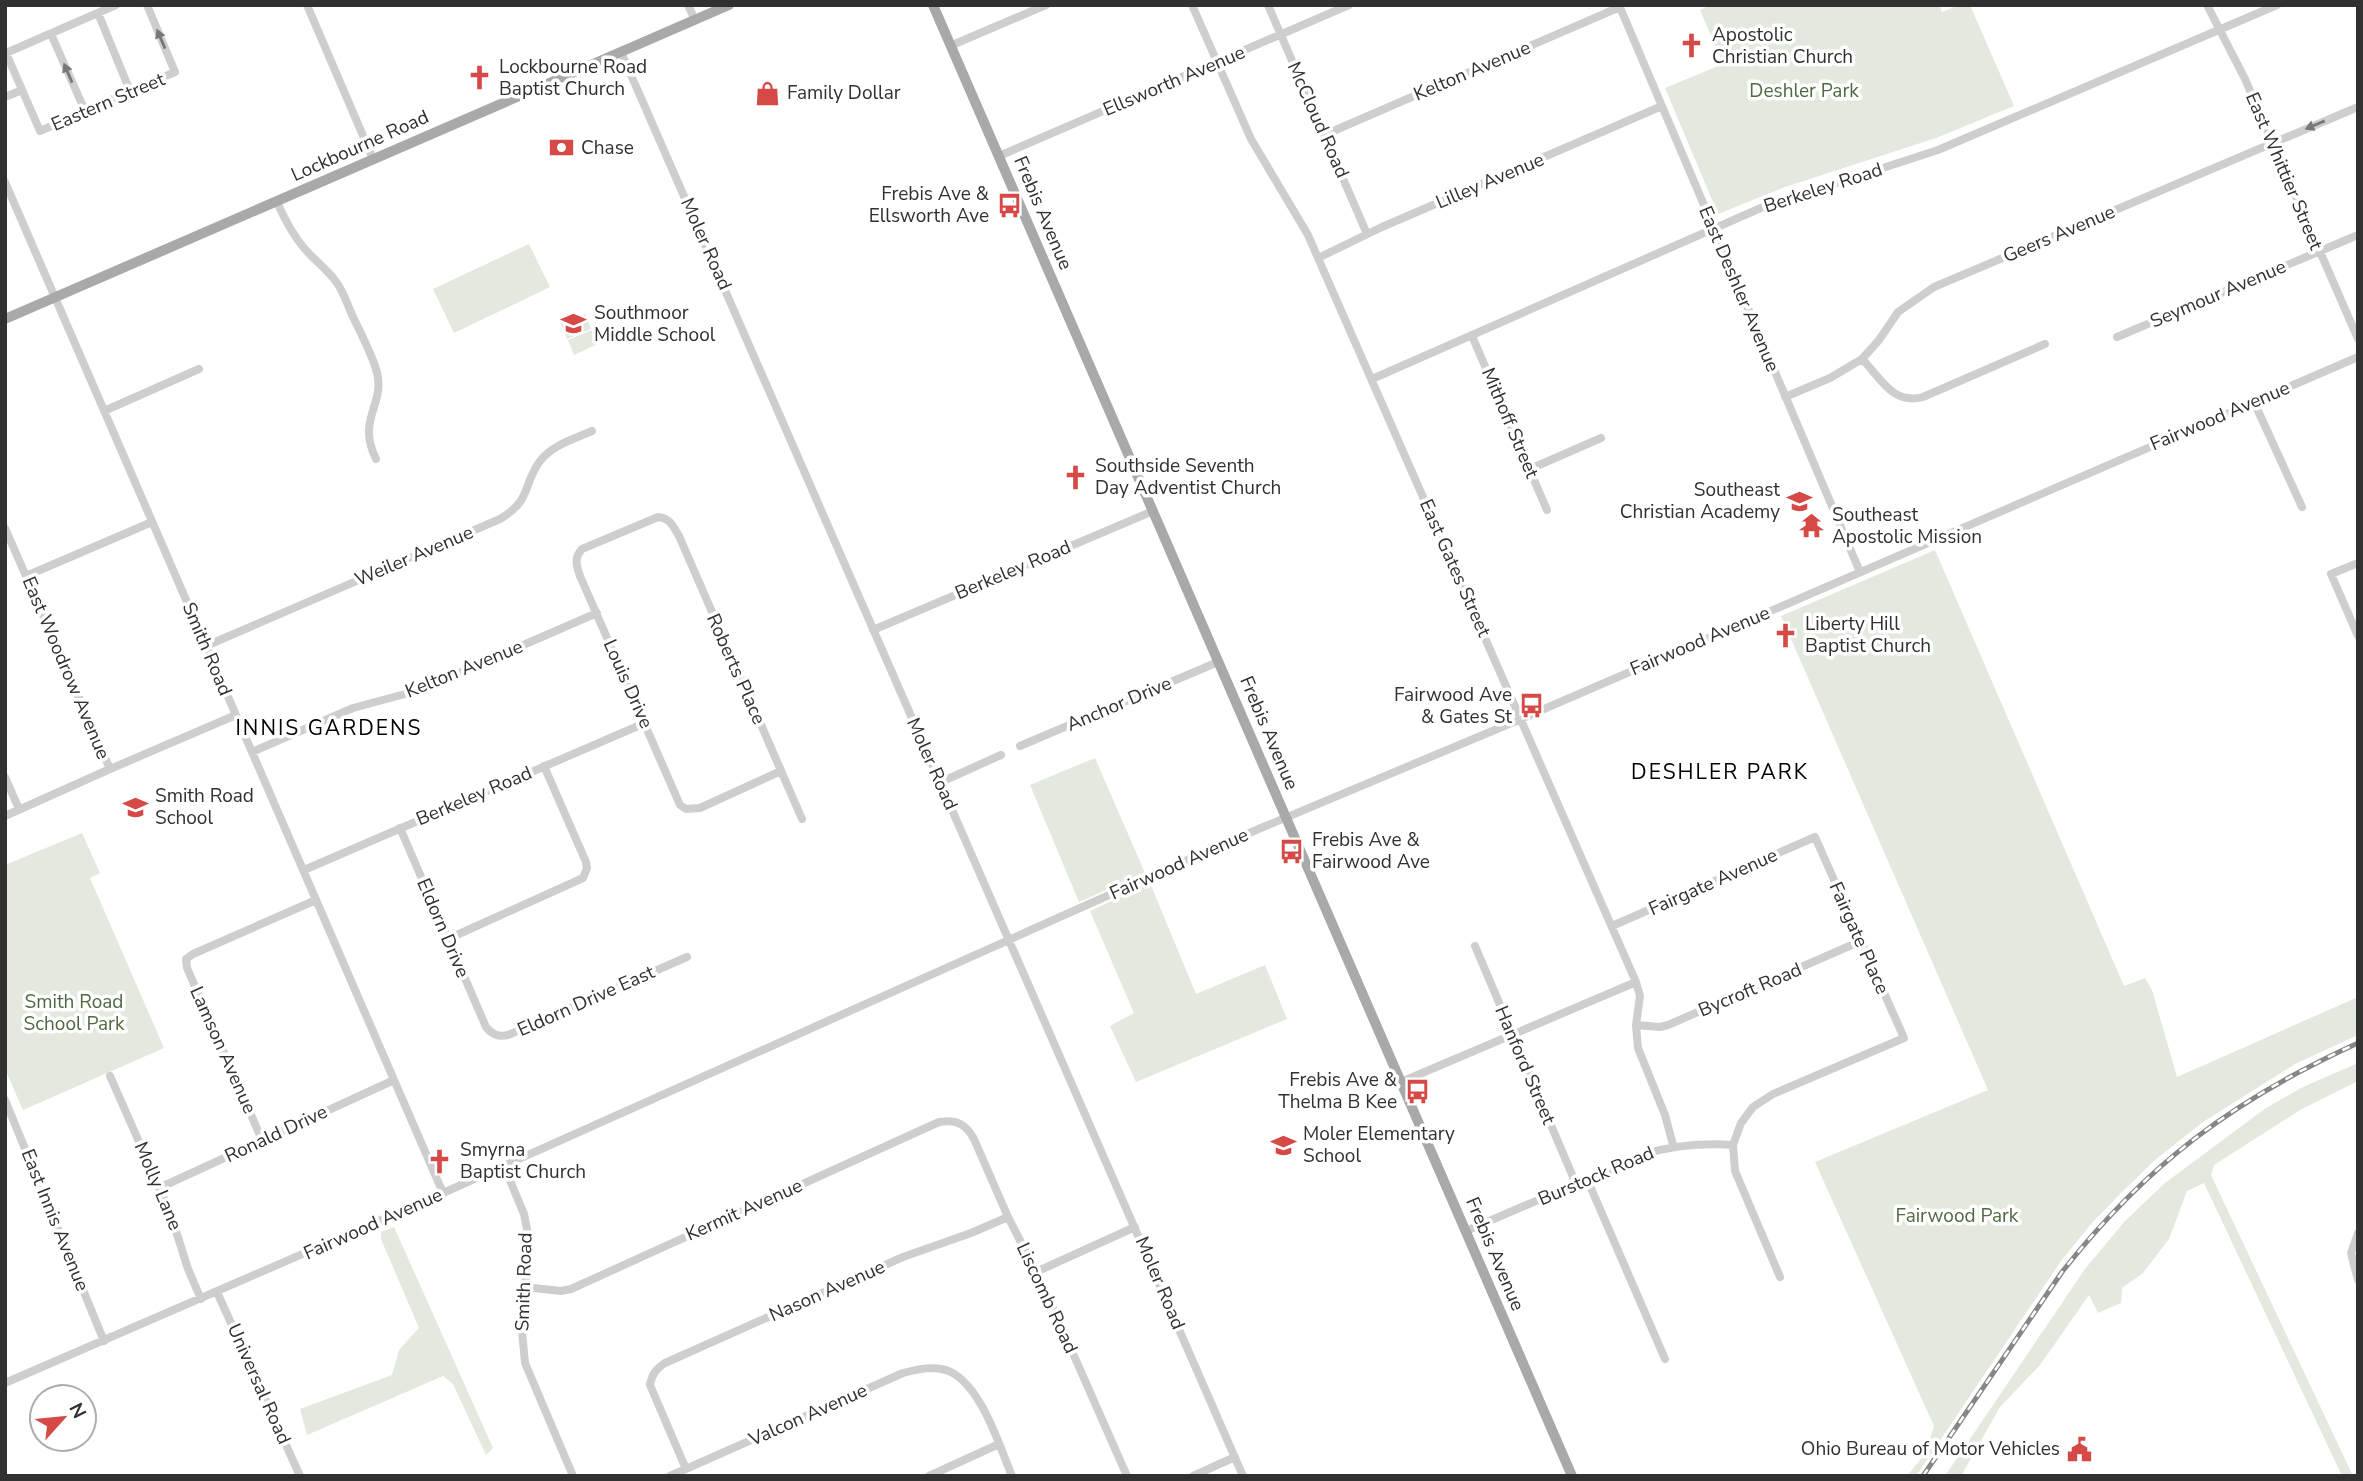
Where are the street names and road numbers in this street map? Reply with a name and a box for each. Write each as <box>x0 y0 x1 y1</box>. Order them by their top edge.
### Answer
street label: Kelton Avenue <box>1410 35 1534 107</box>
street label: Ellsworth Avenue <box>1099 39 1249 123</box>
street label: McCloud Road <box>1281 58 1355 182</box>
street label: Eastern Street <box>47 66 169 138</box>
street label: East Whittier Street <box>2239 88 2329 254</box>
street label: Lockbourne Road <box>287 104 433 188</box>
street label: Lilley Avenue <box>1432 147 1548 215</box>
street label: Frebis Avenue <box>1007 152 1079 274</box>
street label: Berkeley Road <box>1760 157 1886 219</box>
street label: Moler Road <box>674 194 738 294</box>
street label: Geers Avenue <box>1999 199 2119 269</box>
street label: East Deshler Avenue <box>1692 202 1786 376</box>
street label: Seymour Avenue <box>2146 254 2290 334</box>
street label: Mithoff Street <box>1475 364 1545 483</box>
street label: Fairwood Avenue <box>2146 375 2294 457</box>
street label: East Gates Street <box>1413 495 1497 641</box>
street label: Weiler Avenue <box>351 519 477 593</box>
street label: Berkeley Road <box>951 534 1075 606</box>
street label: East Woodrow Avenue <box>16 573 116 763</box>
street label: Smith Road <box>176 598 238 700</box>
street label: Fairwood Avenue <box>1626 600 1774 682</box>
street label: Roberts Place <box>700 610 772 728</box>
street label: Kelton Avenue <box>401 634 527 704</box>
street label: Louis Drive <box>597 635 659 733</box>
street label: Anchor Drive <box>1063 670 1175 738</box>
street label: Frebis Avenue <box>1233 672 1305 794</box>
street label: Moler Road <box>900 714 964 814</box>
street label: Berkeley Road <box>412 760 536 832</box>
street label: Fairwood Avenue <box>1105 822 1253 906</box>
street label: Fairgate Avenue <box>1644 842 1782 922</box>
street label: Eldorn Drive <box>410 874 476 982</box>
street label: Fairgate Place <box>1823 878 1895 998</box>
street label: Bycroft Road <box>1694 957 1806 1023</box>
street label: Eldorn Drive East <box>513 959 659 1043</box>
street label: Lamson Avenue <box>183 982 263 1118</box>
street label: Hanford Street <box>1488 1002 1562 1129</box>
street label: Ronald Drive <box>220 1099 332 1169</box>
street label: Molly Lane <box>128 1138 188 1234</box>
street label: Burstock Road <box>1534 1140 1658 1212</box>
street label: East Innis Avenue <box>15 1145 95 1295</box>
street label: Kermit Avenue <box>681 1173 807 1247</box>
street label: Fairwood Avenue <box>299 1182 447 1266</box>
street label: Frebis Avenue <box>1459 1193 1531 1315</box>
street label: Smith Road <box>509 1232 539 1332</box>
street label: Moler Road <box>1129 1233 1191 1333</box>
street label: Liscomb Road <box>1010 1238 1084 1358</box>
street label: Nason Avenue <box>765 1254 889 1328</box>
street label: Universal Road <box>221 1320 297 1448</box>
street label: Valcon Avenue <box>744 1377 871 1453</box>

